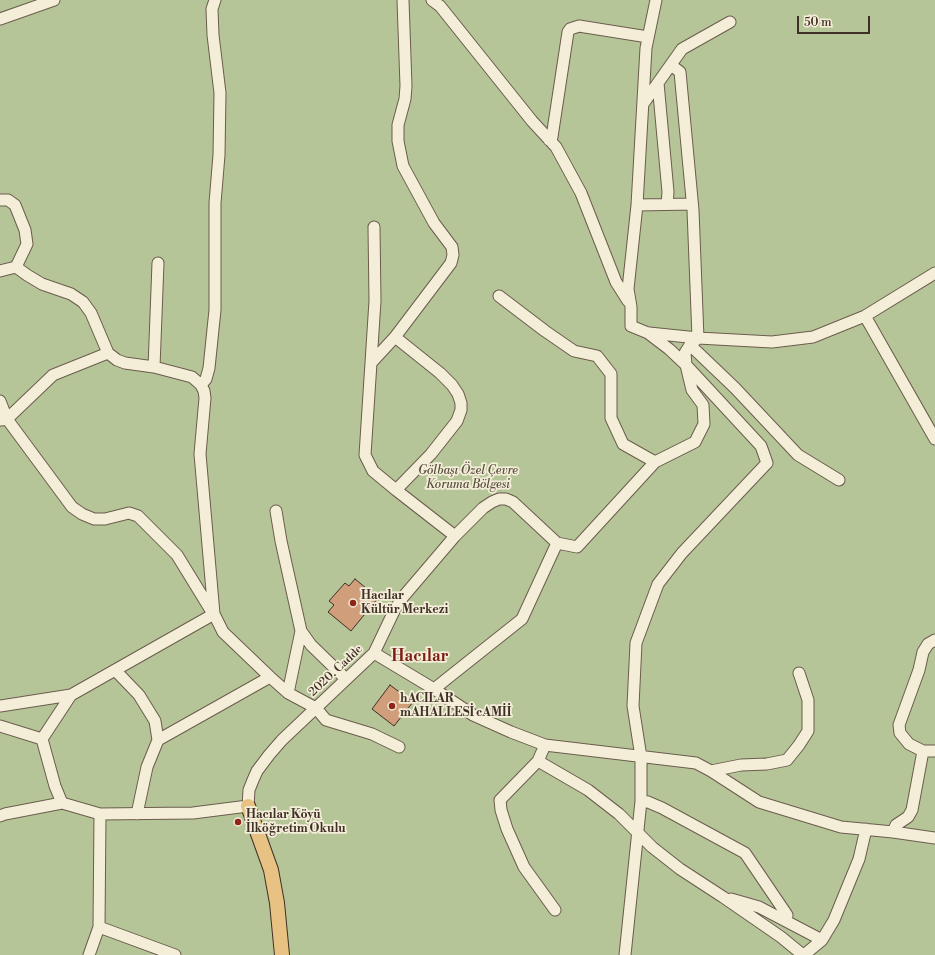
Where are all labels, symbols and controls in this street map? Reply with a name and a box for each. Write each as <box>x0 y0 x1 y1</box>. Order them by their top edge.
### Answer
scale bar <box>799 8 872 34</box>
text: 50 m <box>804 15 832 30</box>
park label: Gölbaşı Özel Çevre Koruma Bölgesi <box>418 464 518 492</box>
place label: Hacılar Kültür Merkezi <box>361 589 448 617</box>
marker: Hacılar Kültür Merkezi <box>348 598 358 608</box>
street label: 2020. Cadde <box>306 642 366 700</box>
district label: Hacılar <box>391 647 449 667</box>
place label: hACILAR mAHALLESİ cAMİİ <box>400 692 511 720</box>
marker: hACILAR mAHALLESİ cAMİİ <box>387 701 397 711</box>
place label: Hacılar Köyü İlköğretim Okulu <box>246 808 346 836</box>
marker: Hacılar Köyü İlköğretim Okulu <box>233 817 243 827</box>

